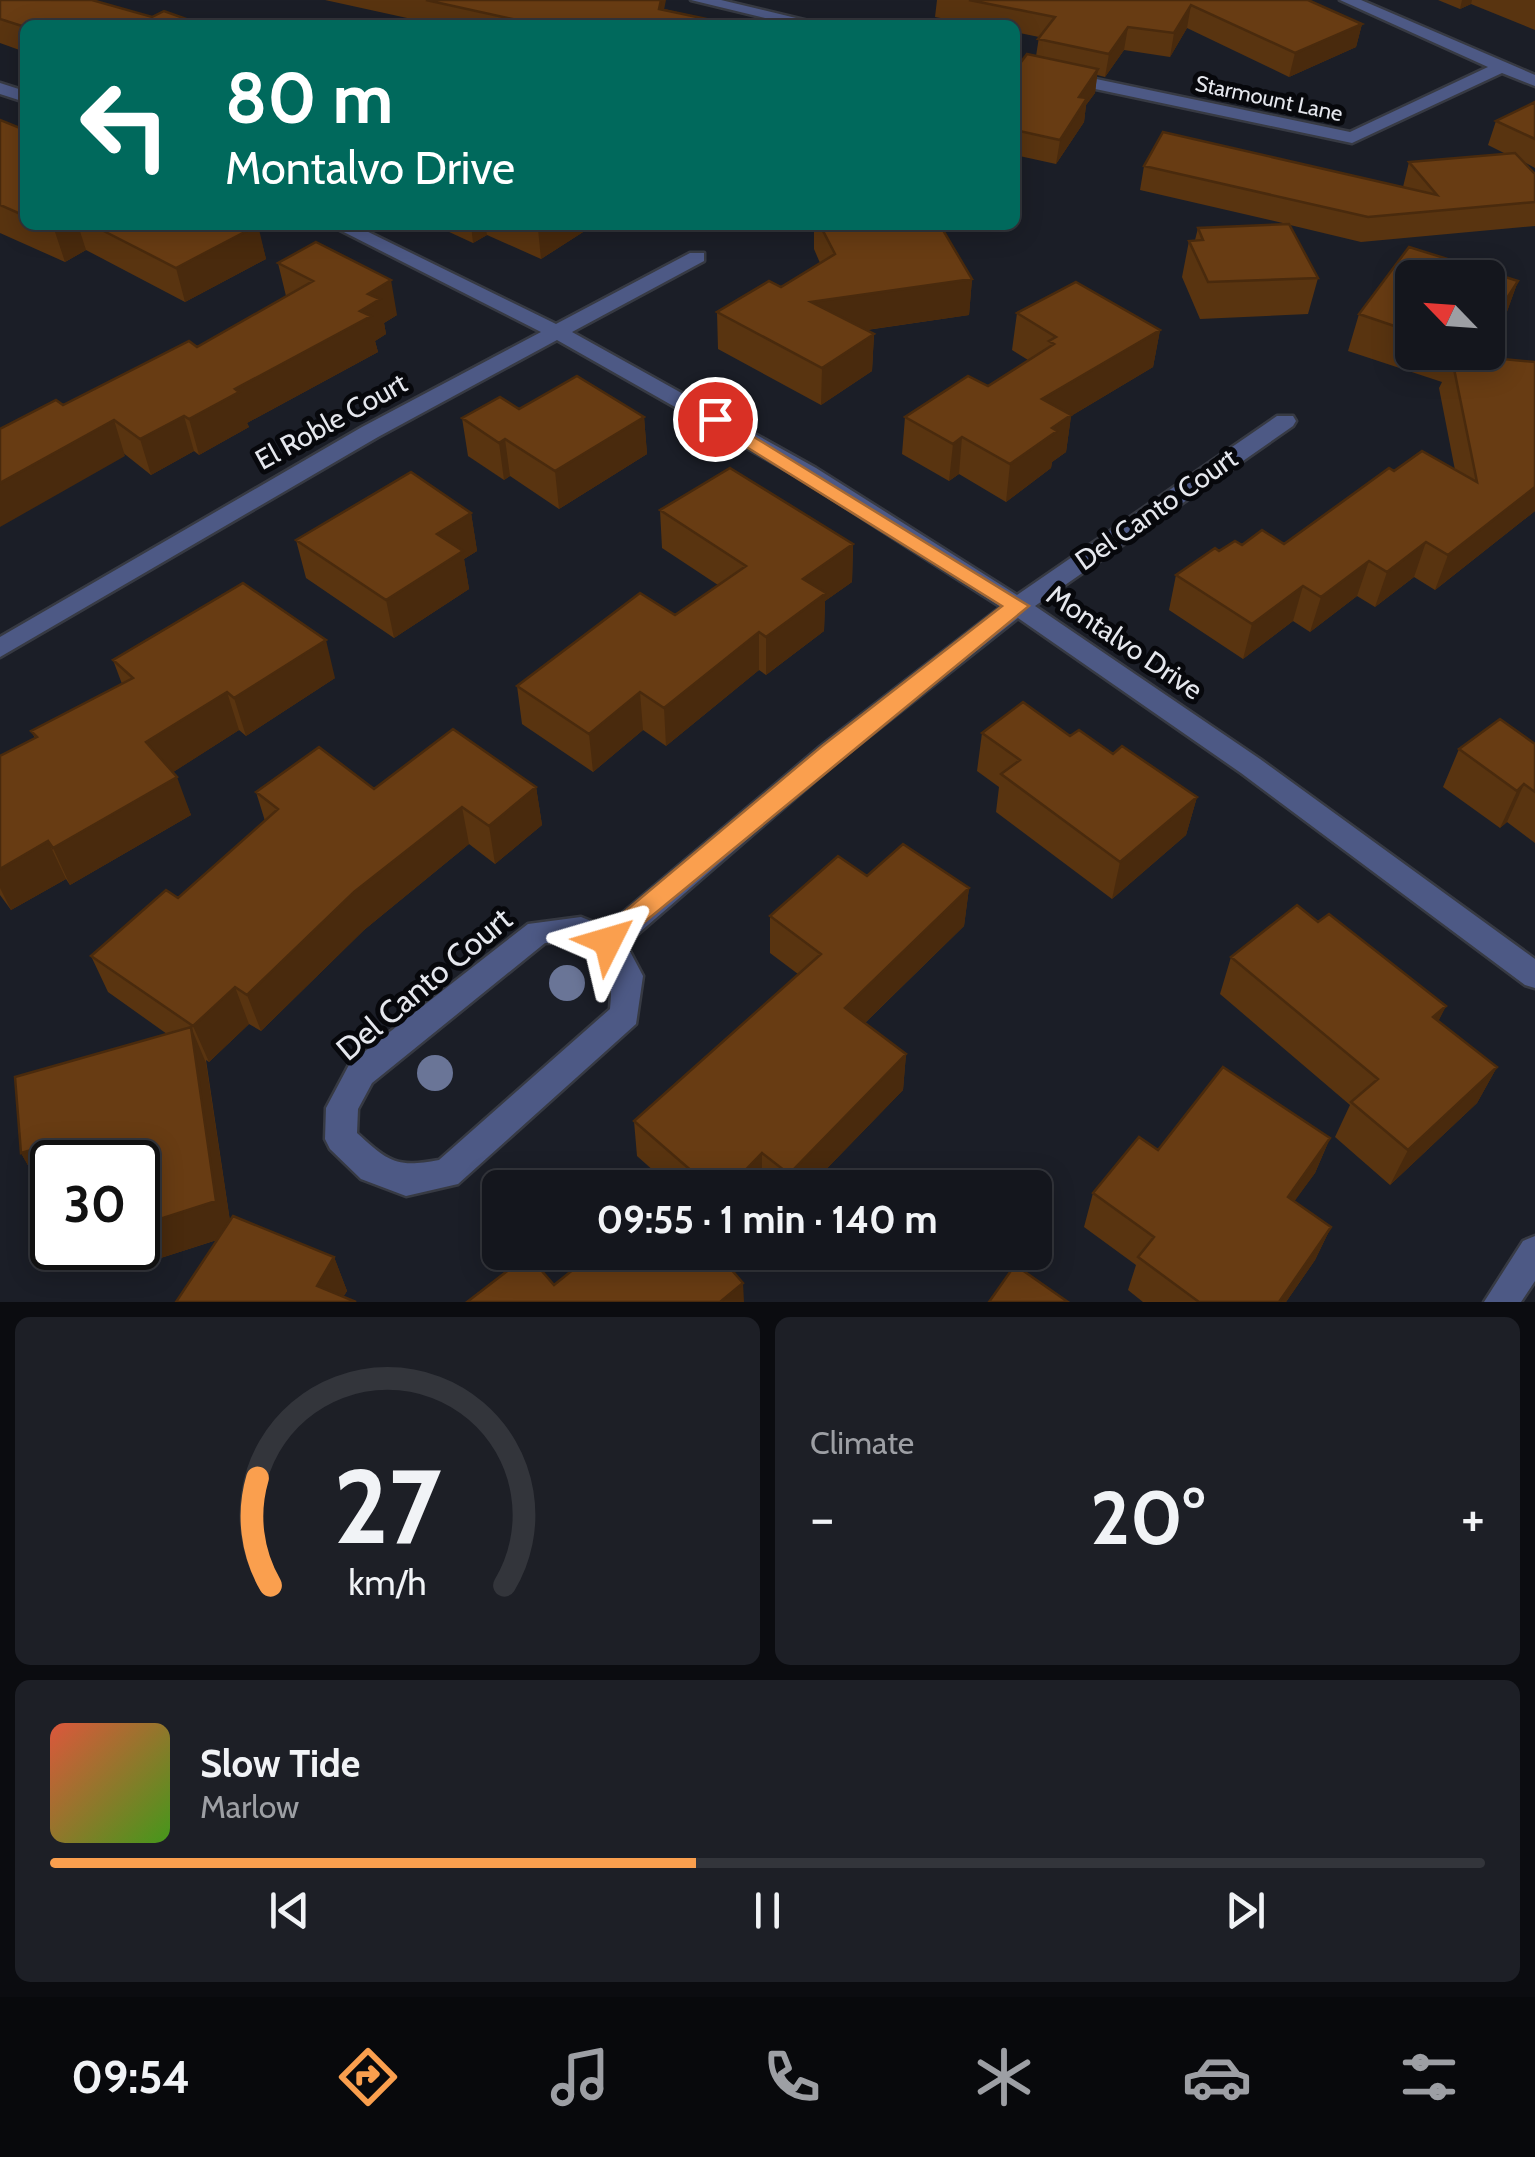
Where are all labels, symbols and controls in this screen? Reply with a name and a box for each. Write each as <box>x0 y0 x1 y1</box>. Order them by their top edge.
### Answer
text: 80 m <box>225 55 393 141</box>
icon: left <box>60 60 190 190</box>
street label: Starmount Lane <box>1193 70 1345 127</box>
text: Montalvo Drive <box>225 141 515 195</box>
north arrow <box>1395 260 1505 370</box>
map controls <box>1395 260 1505 370</box>
street label: El Roble Court <box>249 365 413 477</box>
pin <box>673 377 758 462</box>
icon: arrive <box>688 392 743 447</box>
street label: Del Canto Court <box>1069 441 1243 577</box>
street label: Montalvo Drive <box>1041 577 1209 707</box>
position arrow <box>556 889 660 993</box>
street label: Del Canto Court <box>328 899 519 1068</box>
speed limit sign: 30 <box>30 1140 160 1270</box>
text: 09:55 · 1 min · 140 m <box>597 1196 937 1243</box>
text: Climate <box>810 1423 914 1462</box>
text: 27 <box>333 1443 442 1569</box>
text: 20° <box>1090 1472 1205 1563</box>
text: − <box>810 1484 834 1551</box>
text: + <box>1461 1484 1485 1551</box>
text: km/h <box>348 1561 427 1604</box>
text: Slow Tide <box>200 1740 360 1787</box>
text: Marlow <box>200 1787 299 1826</box>
icon: previous <box>262 1883 317 1938</box>
icon: pause <box>740 1883 795 1938</box>
icon: next <box>1218 1883 1273 1938</box>
icon: directions <box>333 2042 403 2112</box>
icon: music <box>545 2042 615 2112</box>
icon: phone <box>757 2042 827 2112</box>
icon: climate <box>969 2042 1039 2112</box>
icon: car <box>1182 2042 1252 2112</box>
icon: filters <box>1394 2042 1464 2112</box>
text: 09:54 <box>71 2050 190 2104</box>

